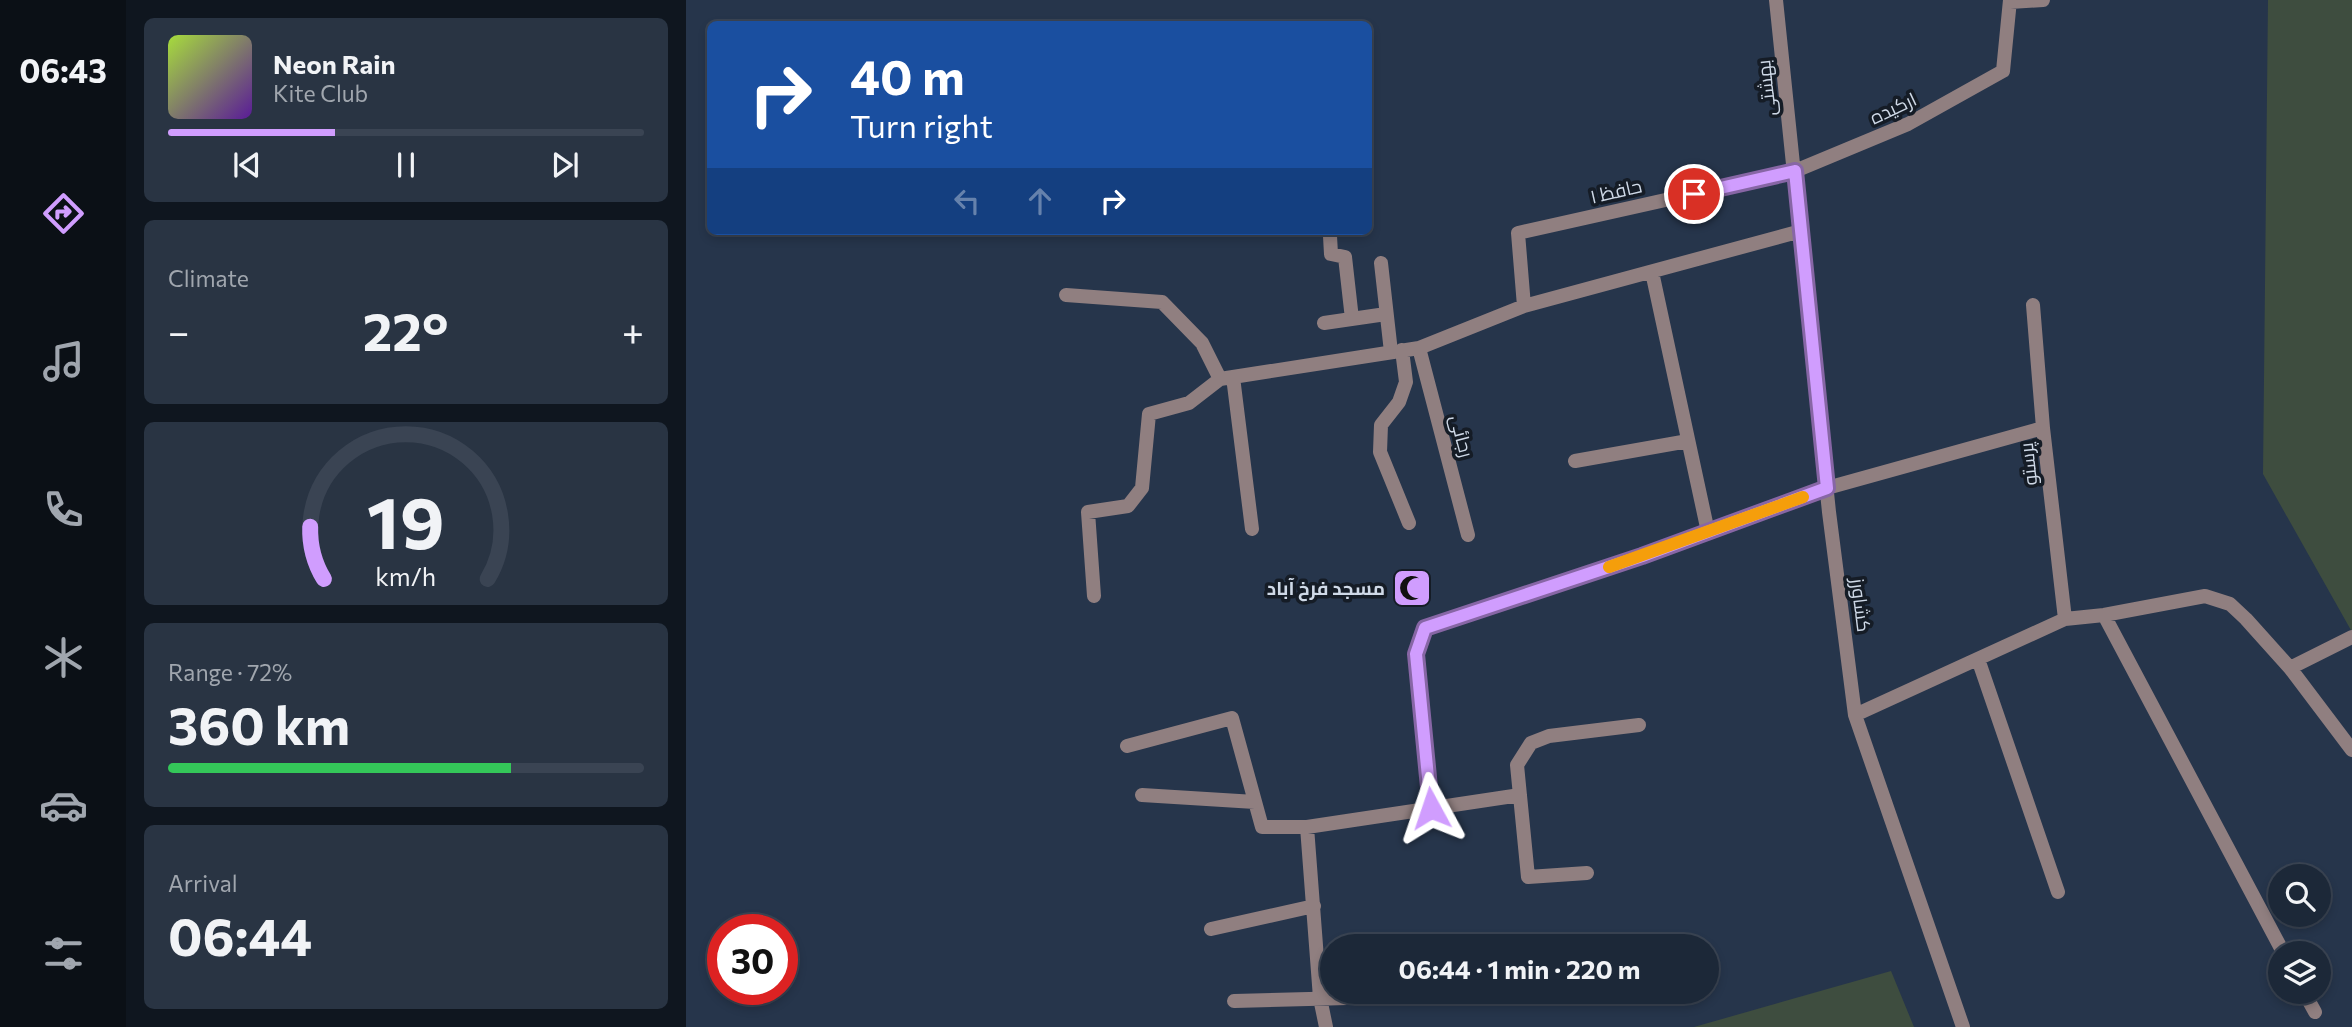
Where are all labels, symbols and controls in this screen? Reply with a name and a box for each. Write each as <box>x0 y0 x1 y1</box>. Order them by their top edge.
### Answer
text: 40 m <box>850 45 965 105</box>
text: Neon Rain <box>273 48 396 79</box>
icon: right <box>735 49 826 140</box>
text: 06:43 <box>19 50 107 90</box>
street label: بهشتی <box>1751 59 1781 117</box>
text: Kite Club <box>273 79 368 107</box>
street label: ارکیده <box>1866 87 1920 129</box>
text: Turn right <box>850 105 993 145</box>
icon: previous <box>228 146 266 184</box>
icon: pause <box>387 146 425 184</box>
icon: next <box>546 146 584 184</box>
pin <box>1664 164 1724 224</box>
street label: حافظ ۱ <box>1588 173 1644 208</box>
icon: arrive <box>1675 175 1713 213</box>
icon: left <box>948 182 986 220</box>
icon: ahead <box>1021 182 1059 220</box>
icon: right <box>1094 182 1132 220</box>
icon: directions <box>39 189 88 238</box>
text: Climate <box>168 264 249 292</box>
text: 22° <box>363 298 448 362</box>
text: − <box>168 307 190 354</box>
text: + <box>622 307 644 354</box>
icon: music <box>39 337 88 386</box>
street label: رجائی <box>1445 412 1479 460</box>
street label: پرستو <box>2014 441 2043 487</box>
text: 19 <box>367 476 445 565</box>
icon: phone <box>39 485 88 534</box>
text: km/h <box>376 561 436 591</box>
mosque icon: مسجد فرخ آباد <box>1391 567 1433 609</box>
place label: مسجد فرخ آباد <box>1267 576 1385 602</box>
street label: کشاورز <box>1846 576 1876 633</box>
icon: climate <box>39 633 88 682</box>
text: Range · 72% <box>168 658 292 686</box>
text: 360 km <box>168 692 350 756</box>
position arrow <box>1394 771 1468 845</box>
icon: car <box>39 781 88 830</box>
map controls <box>2268 864 2331 1004</box>
button: search <box>2268 864 2331 927</box>
text: Arrival <box>168 869 238 897</box>
text: 06:44 <box>168 903 312 967</box>
speed limit sign: 30 <box>707 914 798 1005</box>
icon: filters <box>39 929 88 978</box>
button: layers <box>2268 941 2331 1004</box>
text: 06:44 · 1 min · 220 m <box>1399 953 1640 984</box>

